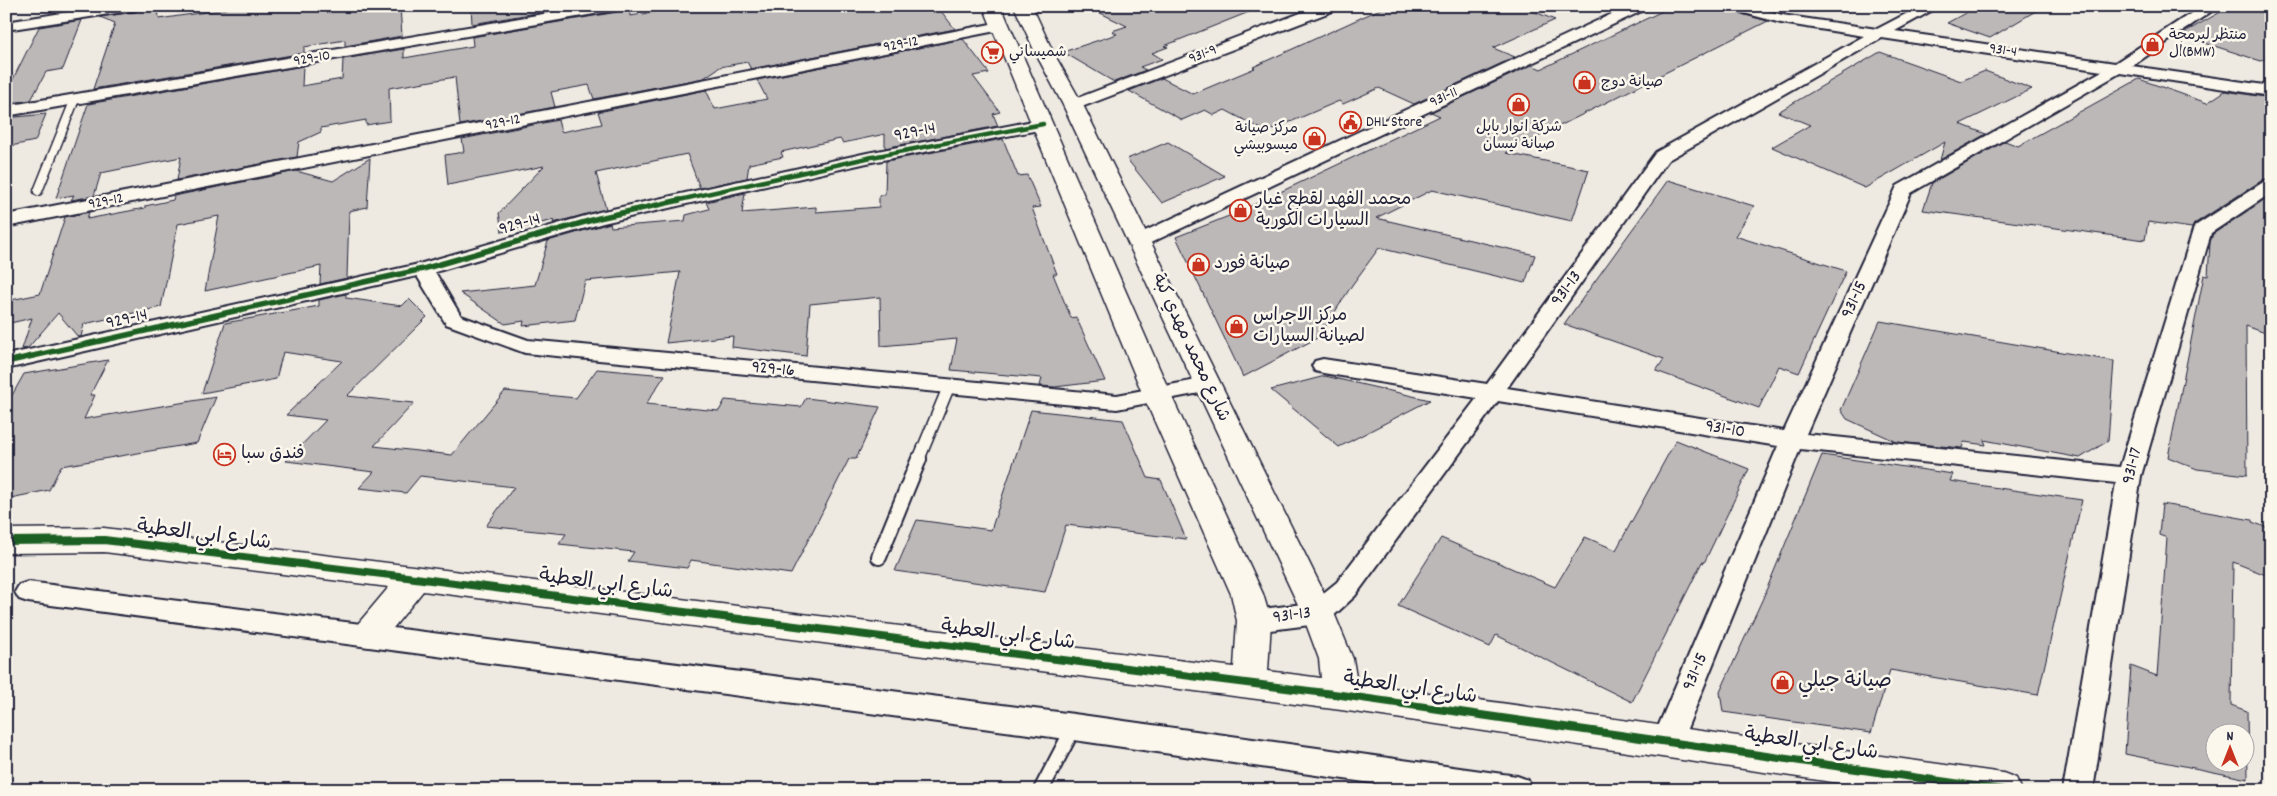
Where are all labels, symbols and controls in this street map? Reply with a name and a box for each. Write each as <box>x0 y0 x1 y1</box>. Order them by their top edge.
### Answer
place label: منتظر لبرمجة ال(BMW) <box>2169 25 2247 64</box>
street label: 929-12 <box>882 31 920 59</box>
shop icon: منتظر لبرمجة ال(BMW) <box>2141 33 2165 57</box>
street label: 931-4 <box>1988 38 2018 64</box>
street label: 931-9 <box>1186 40 1220 70</box>
supermarket icon: شميساني <box>981 41 1005 65</box>
place label: شميساني <box>1009 42 1067 64</box>
street label: 929-10 <box>292 45 332 73</box>
shop icon: صيانة دوج <box>1573 71 1597 95</box>
place label: صيانة دوج <box>1601 72 1663 94</box>
street label: 931-11 <box>1426 82 1462 114</box>
shop icon: شركة انوار بابل صيانة نيسان <box>1507 93 1531 117</box>
street label: 929-12 <box>484 109 522 137</box>
public building icon: DHL Store <box>1338 111 1362 135</box>
place label: DHL Store <box>1366 112 1422 134</box>
street label: 929-14 <box>892 117 938 149</box>
place label: شركة انوار بابل صيانة نيسان <box>1476 117 1562 156</box>
place label: مركز صيانة ميسوبيشي <box>1234 118 1298 157</box>
shop icon: مركز صيانة ميسوبيشي <box>1302 126 1326 150</box>
street label: 929-12 <box>87 188 125 216</box>
place label: محمد الفهد لقطع غيار السيارات الكورية <box>1254 188 1411 234</box>
shop icon: محمد الفهد لقطع غيار السيارات الكورية <box>1228 198 1252 222</box>
street label: 929-14 <box>496 207 544 243</box>
shop icon: صيانة فورد <box>1186 252 1210 276</box>
place label: صيانة فورد <box>1214 252 1290 277</box>
street label: 931-13 <box>1546 266 1588 312</box>
street label: شارع محمد مهدي كبة <box>1145 270 1235 426</box>
street label: 931-15 <box>1836 277 1874 323</box>
street label: 929-14 <box>104 303 150 337</box>
place label: مركز الاجراس لصيانة السيارات <box>1253 304 1365 350</box>
shop icon: مركز الاجراس لصيانة السيارات <box>1225 314 1249 338</box>
street label: 929-16 <box>750 356 796 384</box>
street label: 931-10 <box>1703 415 1747 445</box>
hotel icon: فندق سبا <box>213 442 237 466</box>
place label: فندق سبا <box>241 442 304 467</box>
street label: 931-17 <box>2116 445 2150 487</box>
street label: شارع ابي العطية <box>135 513 273 560</box>
street label: شارع ابي العطية <box>537 562 675 609</box>
street label: 931-13 <box>1271 601 1313 631</box>
street label: شارع ابي العطية <box>939 613 1077 660</box>
street label: 931-15 <box>1677 649 1715 695</box>
street label: شارع ابي العطية <box>1341 665 1479 714</box>
place label: صيانة جيلي <box>1798 667 1892 698</box>
shop icon: صيانة جيلي <box>1770 670 1794 694</box>
street label: شارع ابي العطية <box>1742 721 1880 770</box>
north arrow <box>2204 724 2254 774</box>
text: N <box>2227 727 2234 747</box>

